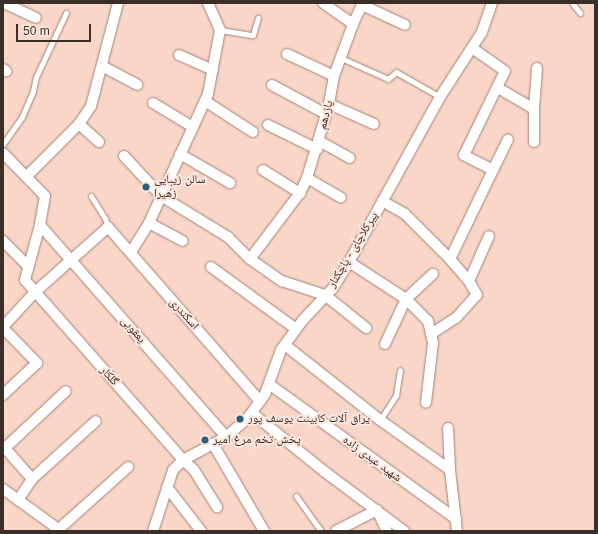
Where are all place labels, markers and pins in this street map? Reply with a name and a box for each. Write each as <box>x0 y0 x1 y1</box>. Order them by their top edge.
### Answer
place label: سالن زیبایی زهیرا <box>154 173 205 201</box>
marker: سالن زیبایی زهیرا <box>141 182 151 192</box>
place label: یراق آلات کابینت یوسف پور <box>248 412 370 426</box>
marker: یراق آلات کابینت یوسف پور <box>235 414 245 424</box>
place label: پخش تخم مرغ امیر <box>213 433 301 447</box>
marker: پخش تخم مرغ امیر <box>200 435 210 445</box>

